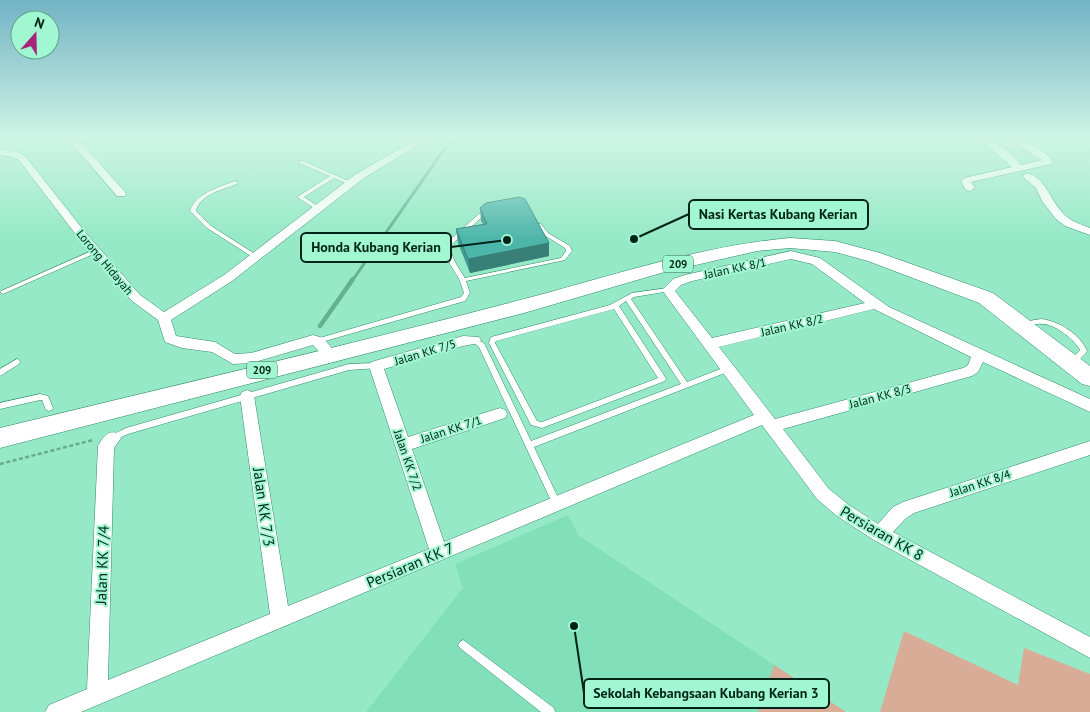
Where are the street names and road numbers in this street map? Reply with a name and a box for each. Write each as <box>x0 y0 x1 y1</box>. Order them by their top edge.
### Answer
street label: Lorong Hidayah <box>73 226 137 298</box>
street label: Jalan KK 8/1 <box>701 254 768 282</box>
road number: 209 <box>663 255 693 272</box>
street label: Jalan KK 8/2 <box>758 311 825 340</box>
street label: Jalan KK 7/5 <box>391 336 458 369</box>
road number: 209 <box>247 362 277 378</box>
street label: Jalan KK 8/3 <box>846 381 913 412</box>
street label: Jalan KK 7/1 <box>418 412 484 446</box>
street label: Jalan KK 7/2 <box>390 427 425 492</box>
street label: Jalan KK 7/3 <box>249 465 279 548</box>
street label: Jalan KK 8/4 <box>947 466 1013 500</box>
street label: Persiaran KK 8 <box>837 501 927 565</box>
street label: Jalan KK 7/4 <box>91 525 113 606</box>
street label: Persiaran KK 7 <box>363 538 457 592</box>

